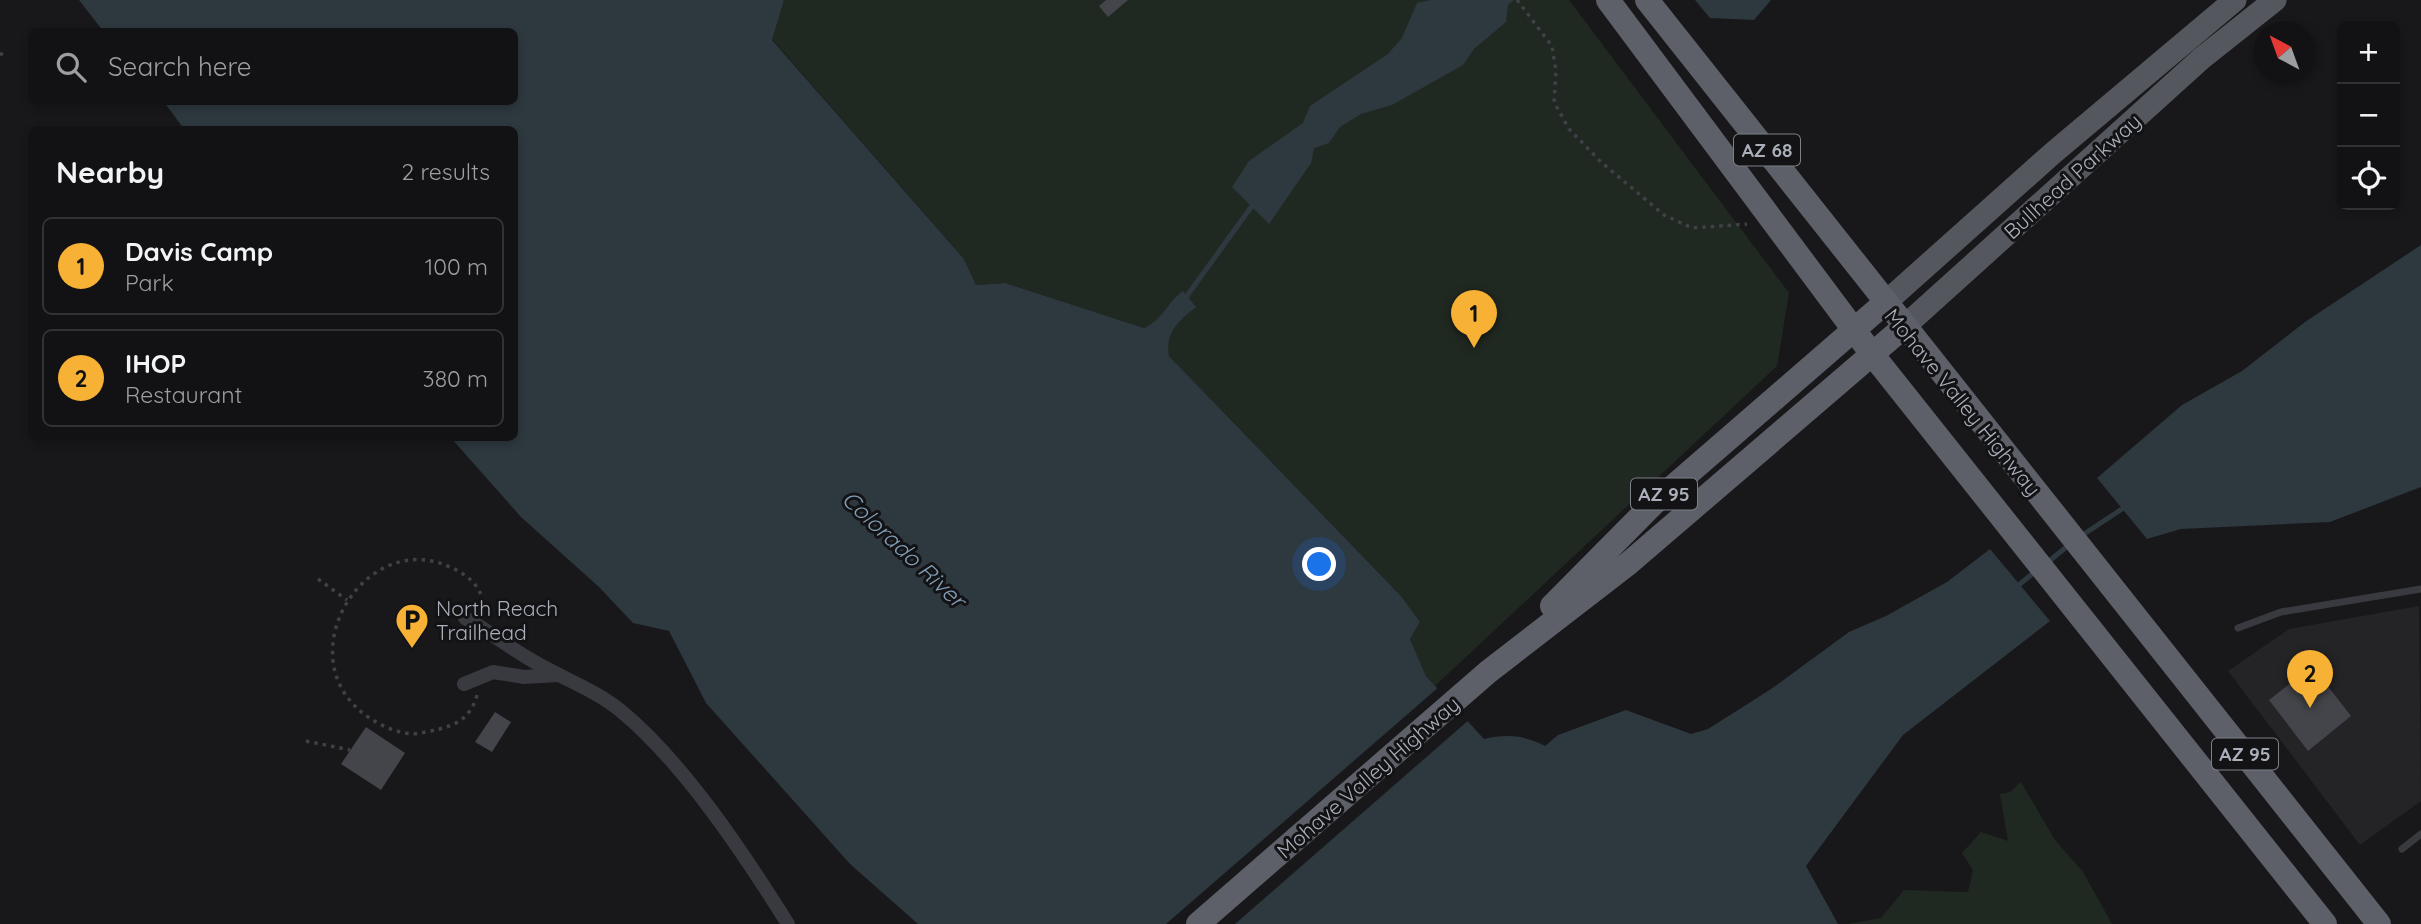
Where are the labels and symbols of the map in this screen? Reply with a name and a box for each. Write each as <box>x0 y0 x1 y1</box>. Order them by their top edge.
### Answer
north arrow <box>2253 21 2316 84</box>
street label: Bullhead Parkway <box>1998 108 2146 244</box>
road number: AZ 68 <box>1734 134 1800 166</box>
pin: 1 <box>1451 290 1497 348</box>
street label: Mohave Valley Highway <box>1879 303 2047 501</box>
road number: AZ 95 <box>1631 478 1697 509</box>
water label: Colorado River <box>836 484 974 616</box>
your location <box>1302 547 1336 581</box>
place label: North Reach Trailhead <box>436 595 558 645</box>
parking icon: North Reach Trailhead <box>393 601 431 650</box>
pin: 2 <box>2287 650 2333 708</box>
street label: Mohave Valley Highway <box>1271 691 1465 863</box>
road number: AZ 95 <box>2212 738 2278 769</box>

